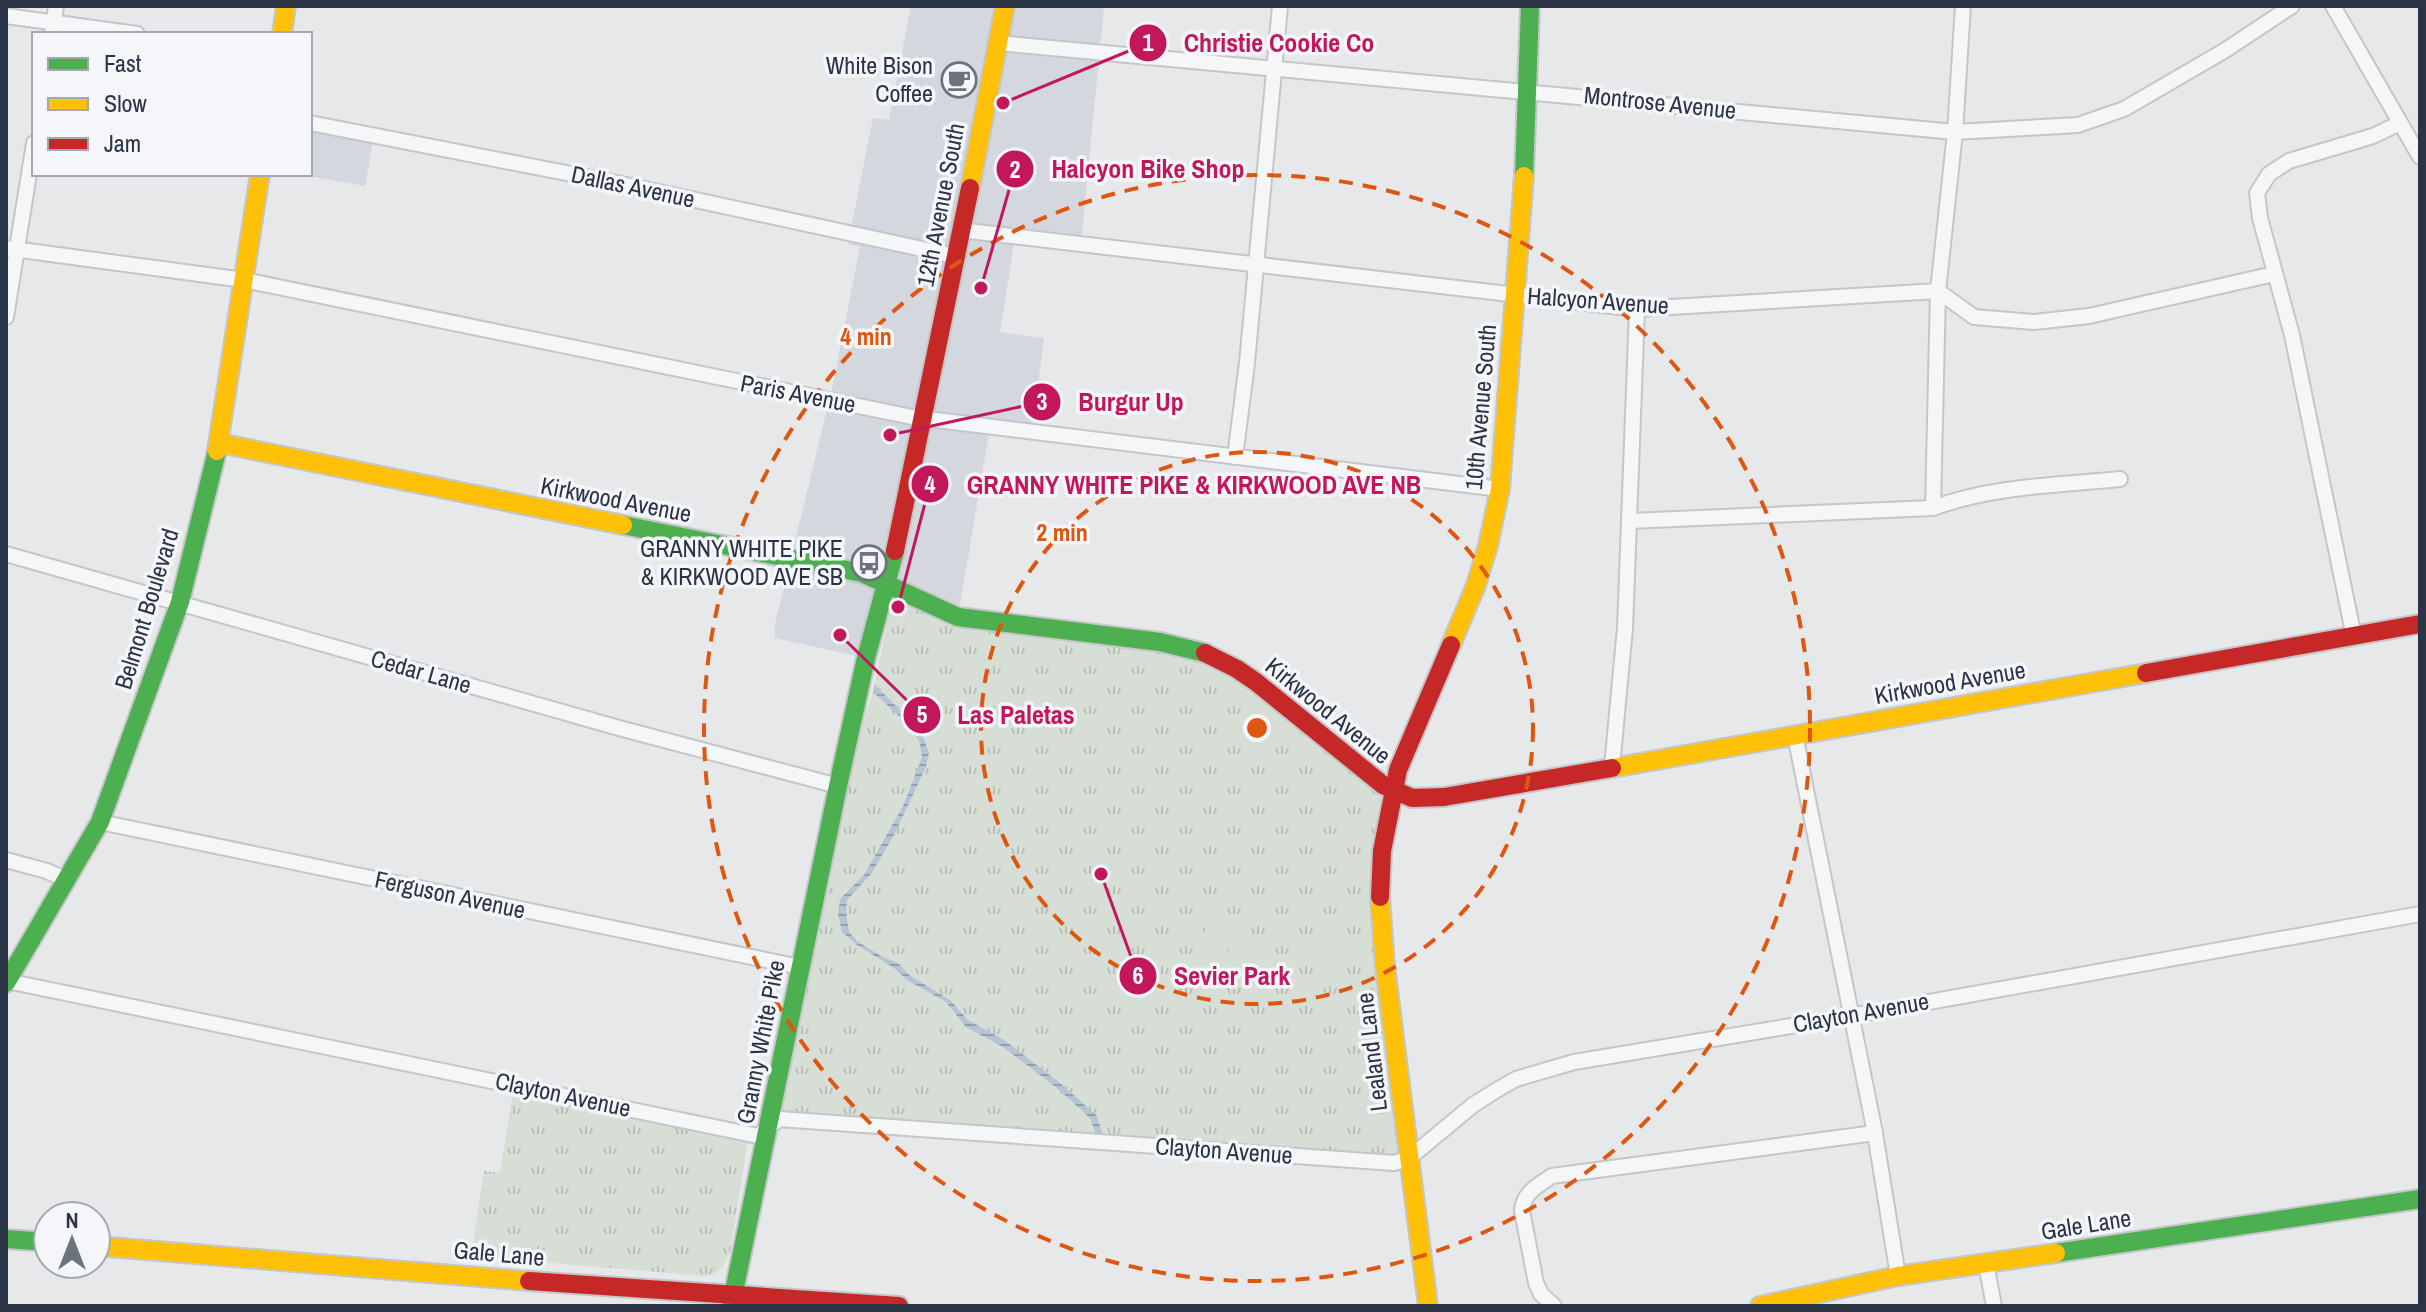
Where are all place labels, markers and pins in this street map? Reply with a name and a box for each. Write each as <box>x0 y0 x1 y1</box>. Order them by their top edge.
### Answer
callout: Christie Cookie Co <box>1128 18 1390 68</box>
place label: White Bison Coffee <box>826 49 933 109</box>
cafe icon: White Bison Coffee <box>940 61 978 99</box>
callout: Halcyon Bike Shop <box>995 144 1260 194</box>
callout: Burgur Up <box>1022 377 1200 427</box>
callout: GRANNY WHITE PIKE & KIRKWOOD AVE NB <box>910 459 1437 509</box>
place label: GRANNY WHITE PIKE & KIRKWOOD AVE SB <box>640 532 843 592</box>
bus stop icon: GRANNY WHITE PIKE & KIRKWOOD AVE SB <box>850 544 888 582</box>
callout: Las Paletas <box>902 690 1091 740</box>
centre of rings <box>1243 714 1271 742</box>
callout: Sevier Park <box>1118 951 1306 1001</box>

